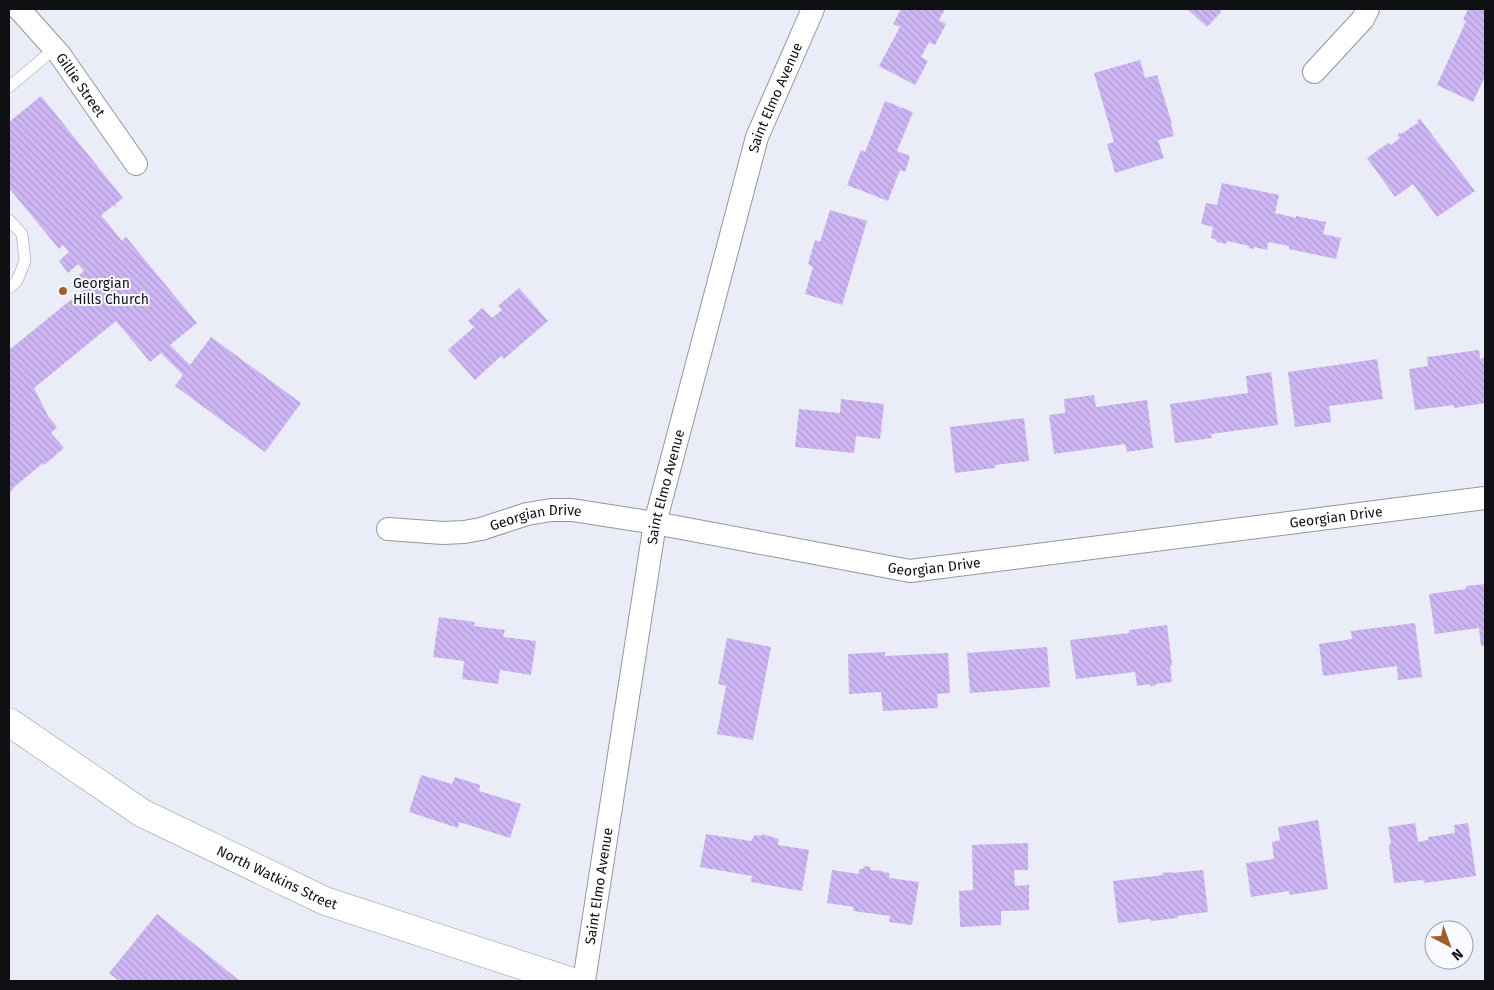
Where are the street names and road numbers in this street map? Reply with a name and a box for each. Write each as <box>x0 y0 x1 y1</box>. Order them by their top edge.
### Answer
street label: Saint Elmo Avenue <box>745 40 806 155</box>
street label: Gillie Street <box>52 50 109 121</box>
street label: Saint Elmo Avenue <box>644 428 688 546</box>
street label: Georgian Drive <box>488 502 583 535</box>
street label: Georgian Drive <box>1289 503 1383 532</box>
street label: Georgian Drive <box>886 554 982 580</box>
street label: Saint Elmo Avenue <box>582 827 617 946</box>
street label: North Watkins Street <box>214 842 340 914</box>

